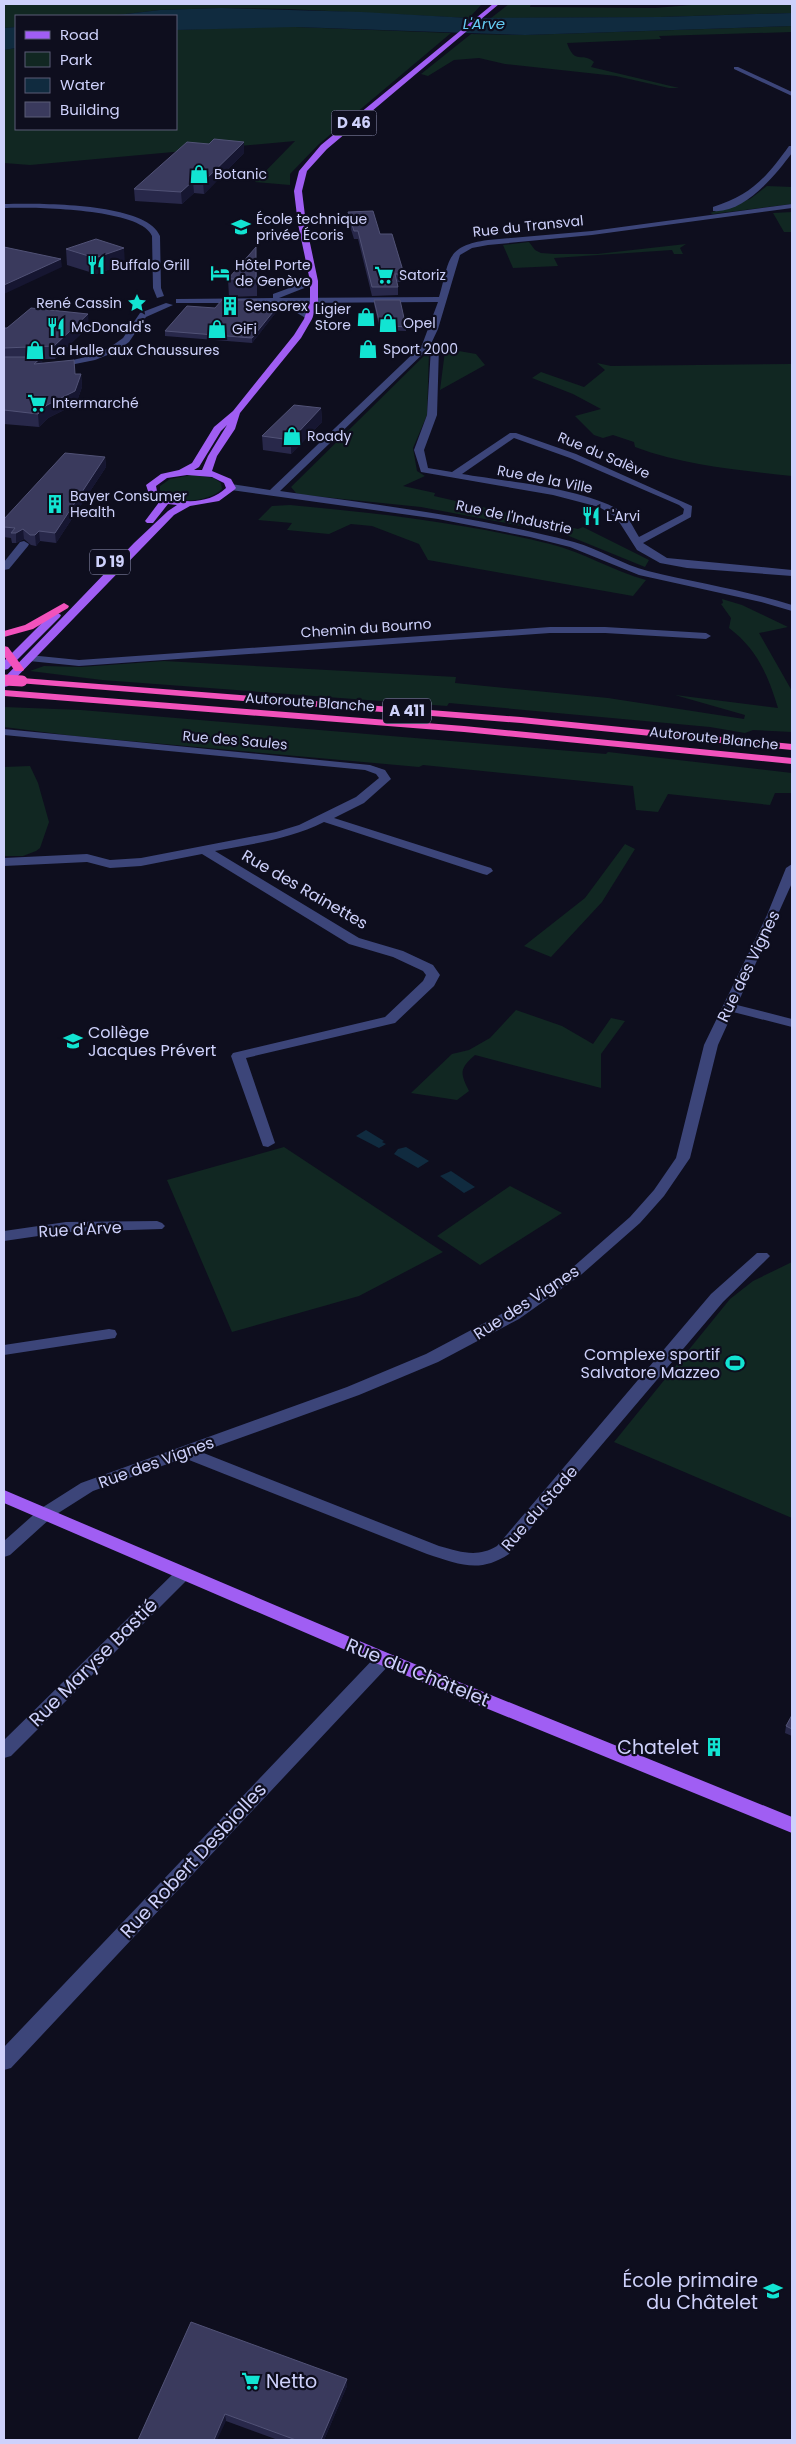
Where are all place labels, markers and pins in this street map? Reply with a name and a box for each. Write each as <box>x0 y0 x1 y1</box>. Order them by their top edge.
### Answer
shop icon: Botanic <box>188 163 210 185</box>
place label: Botanic <box>214 164 267 184</box>
place label: École technique privée Écoris <box>256 209 368 245</box>
school or university icon: École technique privée Écoris <box>230 216 252 238</box>
restaurant icon: Buffalo Grill <box>85 254 107 276</box>
place label: Buffalo Grill <box>111 255 190 275</box>
place label: Hôtel Porte de Genève <box>235 255 311 291</box>
hotel icon: Hôtel Porte de Genève <box>209 262 231 284</box>
supermarket icon: Satoriz <box>373 264 395 286</box>
place label: Satoriz <box>399 265 446 285</box>
place icon: René Cassin <box>126 292 148 314</box>
place label: René Cassin <box>36 293 122 313</box>
building icon: Sensorex <box>219 295 241 317</box>
place label: Sensorex <box>245 296 308 316</box>
place label: Ligier Store <box>315 299 351 335</box>
shop icon: Ligier Store <box>355 306 377 328</box>
shop icon: Opel <box>377 312 399 334</box>
place label: Opel <box>403 313 436 333</box>
restaurant icon: McDonald's <box>45 316 67 338</box>
place label: McDonald's <box>71 317 151 337</box>
shop icon: GiFi <box>206 318 228 340</box>
place label: GiFi <box>232 319 257 339</box>
shop icon: Sport 2000 <box>357 338 379 360</box>
shop icon: La Halle aux Chaussures <box>24 339 46 361</box>
place label: Sport 2000 <box>383 339 458 359</box>
place label: La Halle aux Chaussures <box>50 340 220 360</box>
supermarket icon: Intermarché <box>26 392 48 414</box>
place label: Intermarché <box>52 393 139 413</box>
shop icon: Roady <box>281 425 303 447</box>
place label: Roady <box>307 426 351 446</box>
place label: Bayer Consumer Health <box>70 486 187 522</box>
building icon: Bayer Consumer Health <box>44 493 66 515</box>
restaurant icon: L'Arvi <box>580 505 602 527</box>
place label: L'Arvi <box>606 506 640 526</box>
place label: Collège Jacques Prévert <box>88 1021 217 1062</box>
school or university icon: Collège Jacques Prévert <box>62 1030 84 1052</box>
place label: Complexe sportif Salvatore Mazzeo <box>581 1343 720 1384</box>
sports icon: Complexe sportif Salvatore Mazzeo <box>724 1352 746 1374</box>
place label: Chatelet <box>617 1734 699 1761</box>
building icon: Chatelet <box>703 1736 725 1758</box>
place label: École primaire du Châtelet <box>622 2267 758 2316</box>
school or university icon: École primaire du Châtelet <box>762 2280 784 2302</box>
place label: Netto <box>266 2368 317 2395</box>
supermarket icon: Netto <box>240 2370 262 2392</box>

